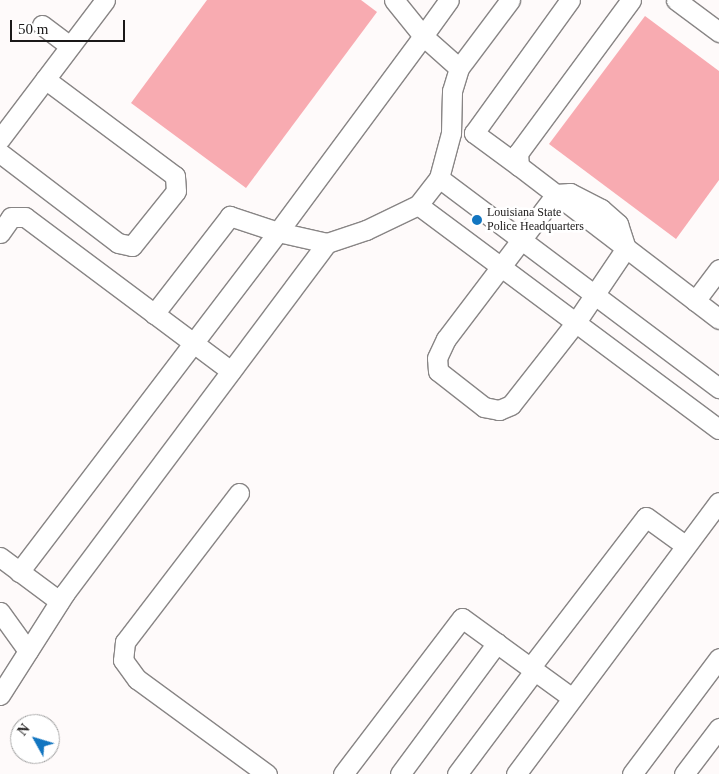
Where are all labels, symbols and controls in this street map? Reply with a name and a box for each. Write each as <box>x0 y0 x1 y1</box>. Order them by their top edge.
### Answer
scale bar <box>12 10 128 42</box>
text: 50 m <box>18 21 48 37</box>
place label: Louisiana State Police Headquarters <box>487 206 584 234</box>
marker: Louisiana State Police Headquarters <box>471 214 483 226</box>
north arrow <box>10 714 60 764</box>
text: N <box>15 721 33 739</box>

